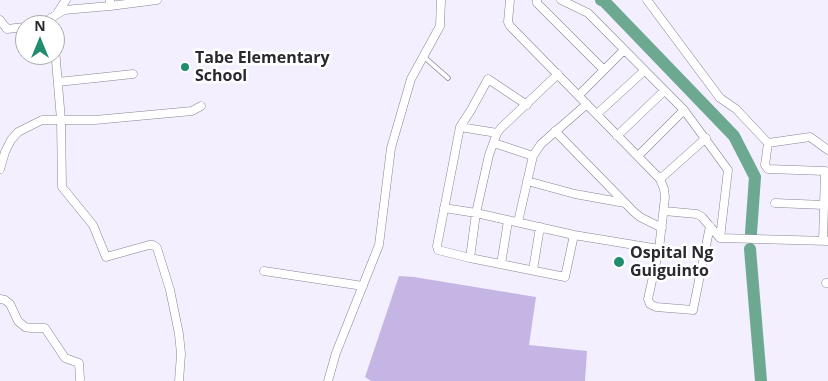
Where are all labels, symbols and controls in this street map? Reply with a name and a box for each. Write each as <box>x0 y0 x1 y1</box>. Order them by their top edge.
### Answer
north arrow <box>15 15 65 65</box>
text: N <box>34 16 46 35</box>
place label: Tabe Elementary School <box>195 48 330 86</box>
marker: Tabe Elementary School <box>179 61 191 73</box>
place label: Ospital Ng Guiguinto <box>630 243 713 281</box>
marker: Ospital Ng Guiguinto <box>612 255 626 269</box>

